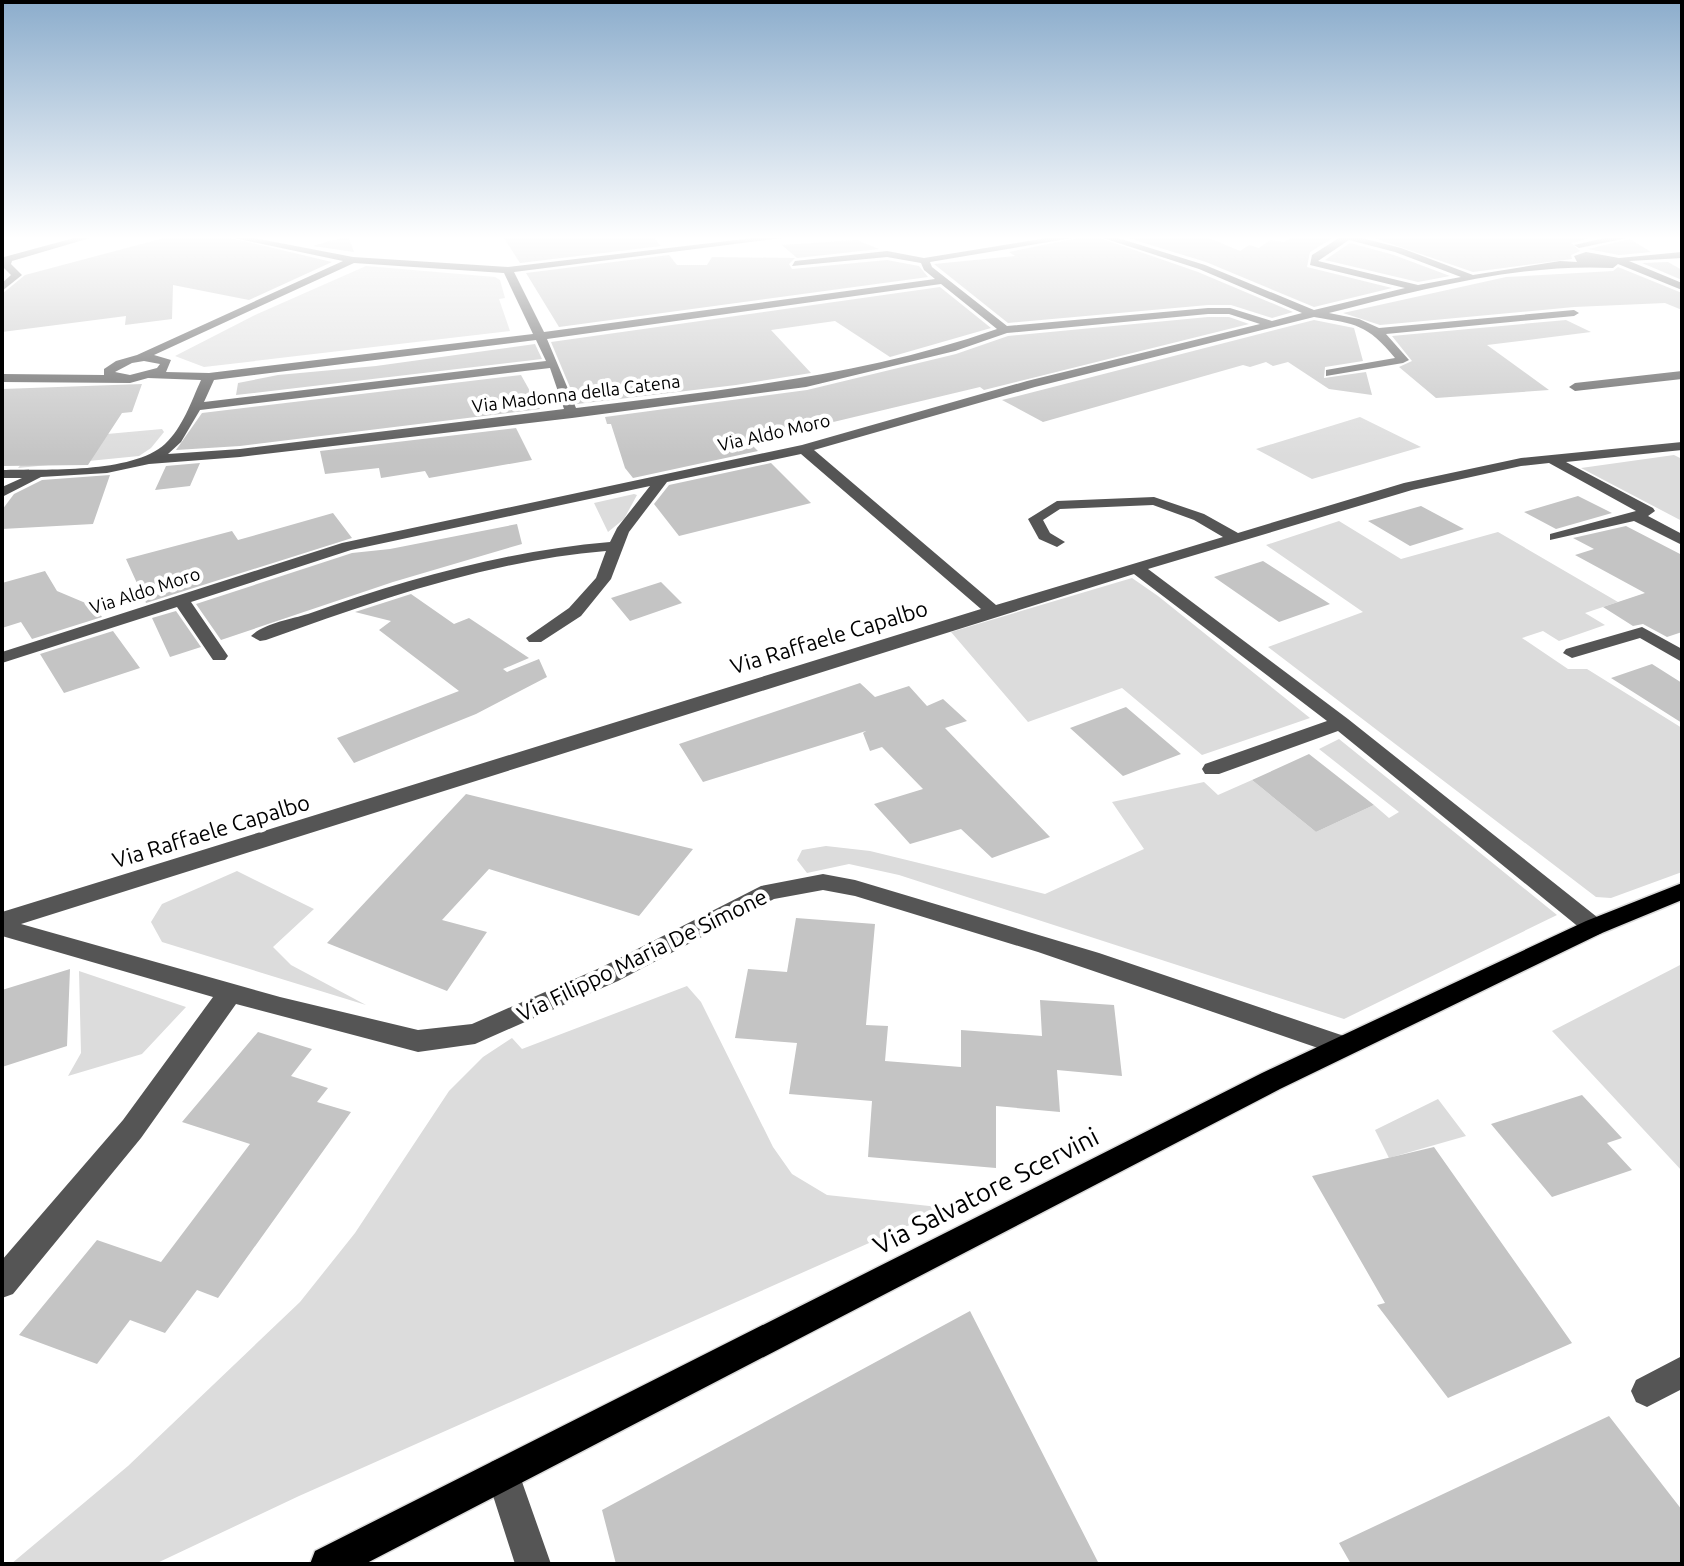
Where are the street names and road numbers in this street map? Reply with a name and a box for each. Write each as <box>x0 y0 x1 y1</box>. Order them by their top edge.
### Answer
street label: Via Madonna della Catena <box>471 370 681 416</box>
street label: Via Aldo Moro <box>716 409 832 455</box>
street label: Via Aldo Moro <box>87 563 202 617</box>
street label: Via Raffaele Capalbo <box>727 595 931 678</box>
street label: Via Raffaele Capalbo <box>109 789 313 872</box>
street label: Via Filippo Maria De Simone <box>513 883 771 1026</box>
street label: Via Salvatore Scervini <box>868 1121 1103 1260</box>

